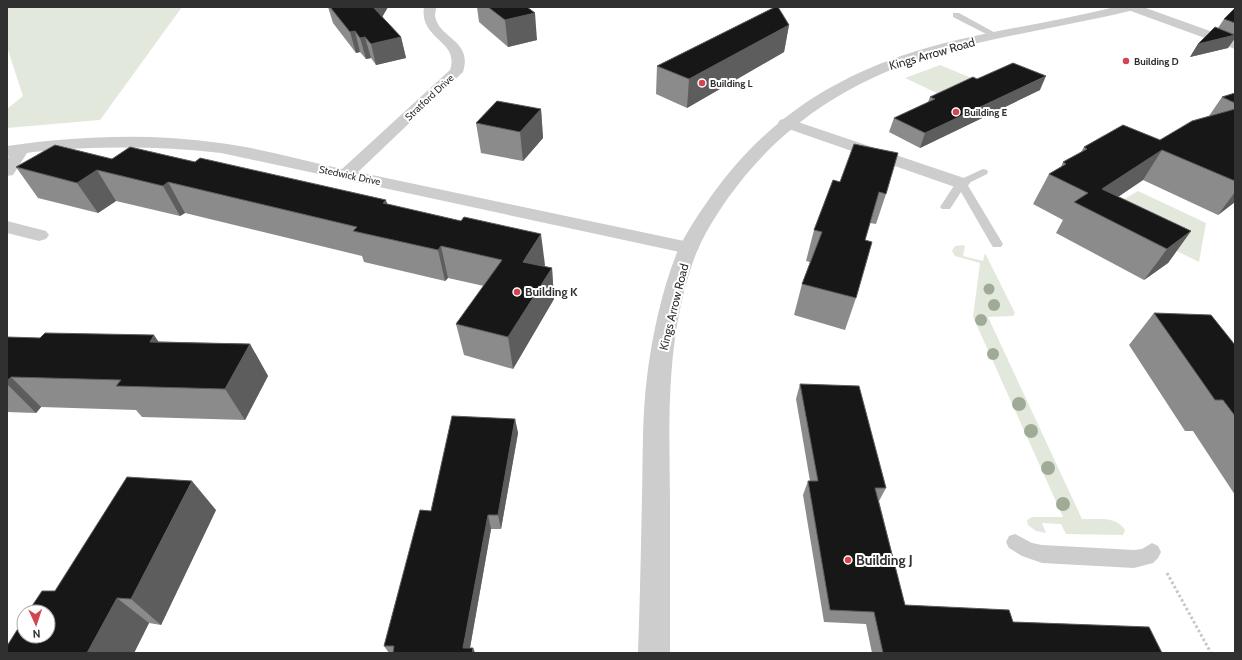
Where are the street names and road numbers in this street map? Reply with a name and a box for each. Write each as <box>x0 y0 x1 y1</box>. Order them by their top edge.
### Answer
street label: Kings Arrow Road <box>887 34 977 73</box>
street label: Stratford Drive <box>402 71 457 123</box>
street label: Stedwick Drive <box>318 163 382 188</box>
street label: Kings Arrow Road <box>656 262 692 352</box>

